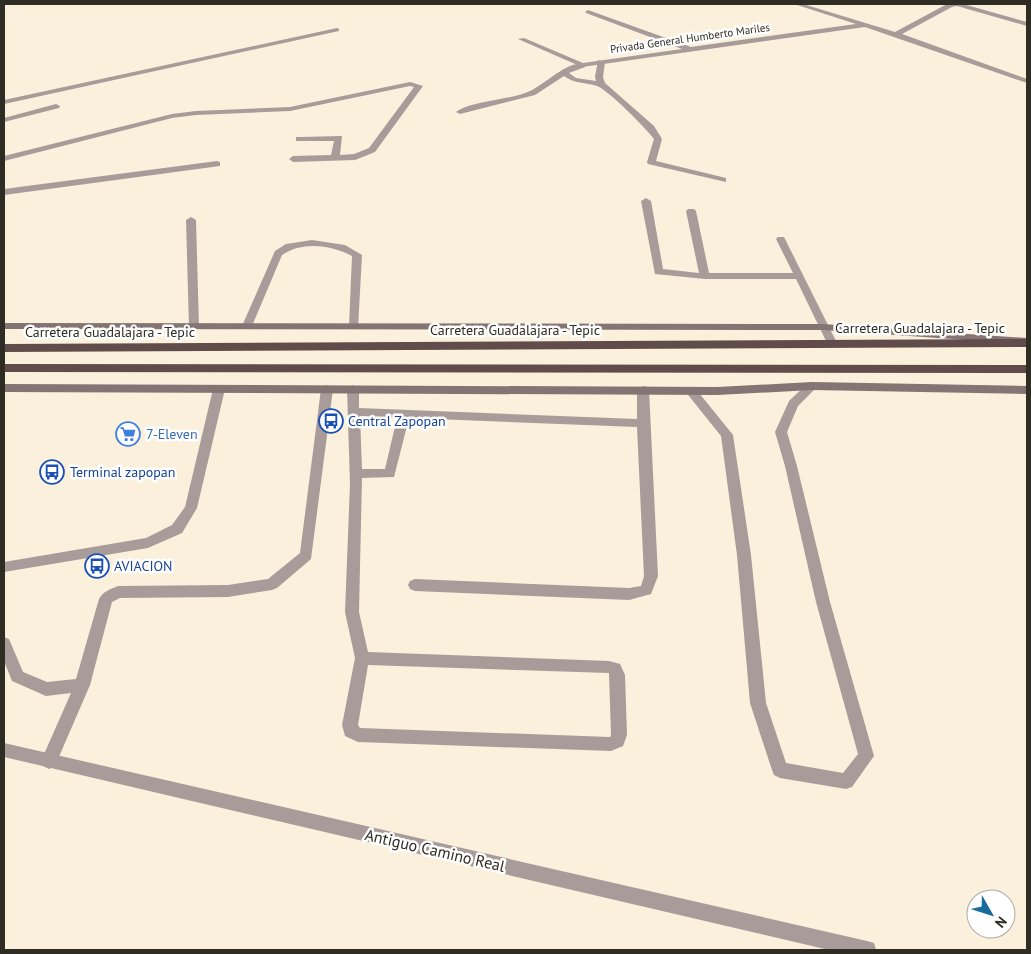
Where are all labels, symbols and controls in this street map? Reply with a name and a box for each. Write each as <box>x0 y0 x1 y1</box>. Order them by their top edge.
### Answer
street label: Privada General Humberto Mariles <box>609 20 771 56</box>
street label: Carretera Guadalajara - Tepic <box>835 319 1005 337</box>
street label: Carretera Guadalajara - Tepic <box>430 321 600 339</box>
street label: Carretera Guadalajara - Tepic <box>25 323 195 341</box>
bus stop icon: Central Zapopan <box>318 408 344 434</box>
place label: Central Zapopan <box>348 412 446 430</box>
supermarket icon: 7-Eleven <box>115 421 141 447</box>
place label: 7-Eleven <box>146 425 198 443</box>
bus stop icon: Terminal zapopan <box>39 459 65 485</box>
place label: Terminal zapopan <box>70 463 175 481</box>
bus stop icon: AVIACION <box>84 553 110 579</box>
place label: AVIACION <box>114 557 173 575</box>
street label: Antiguo Camino Real <box>363 824 507 876</box>
north arrow <box>966 889 1016 939</box>
text: N <box>991 913 1011 931</box>

